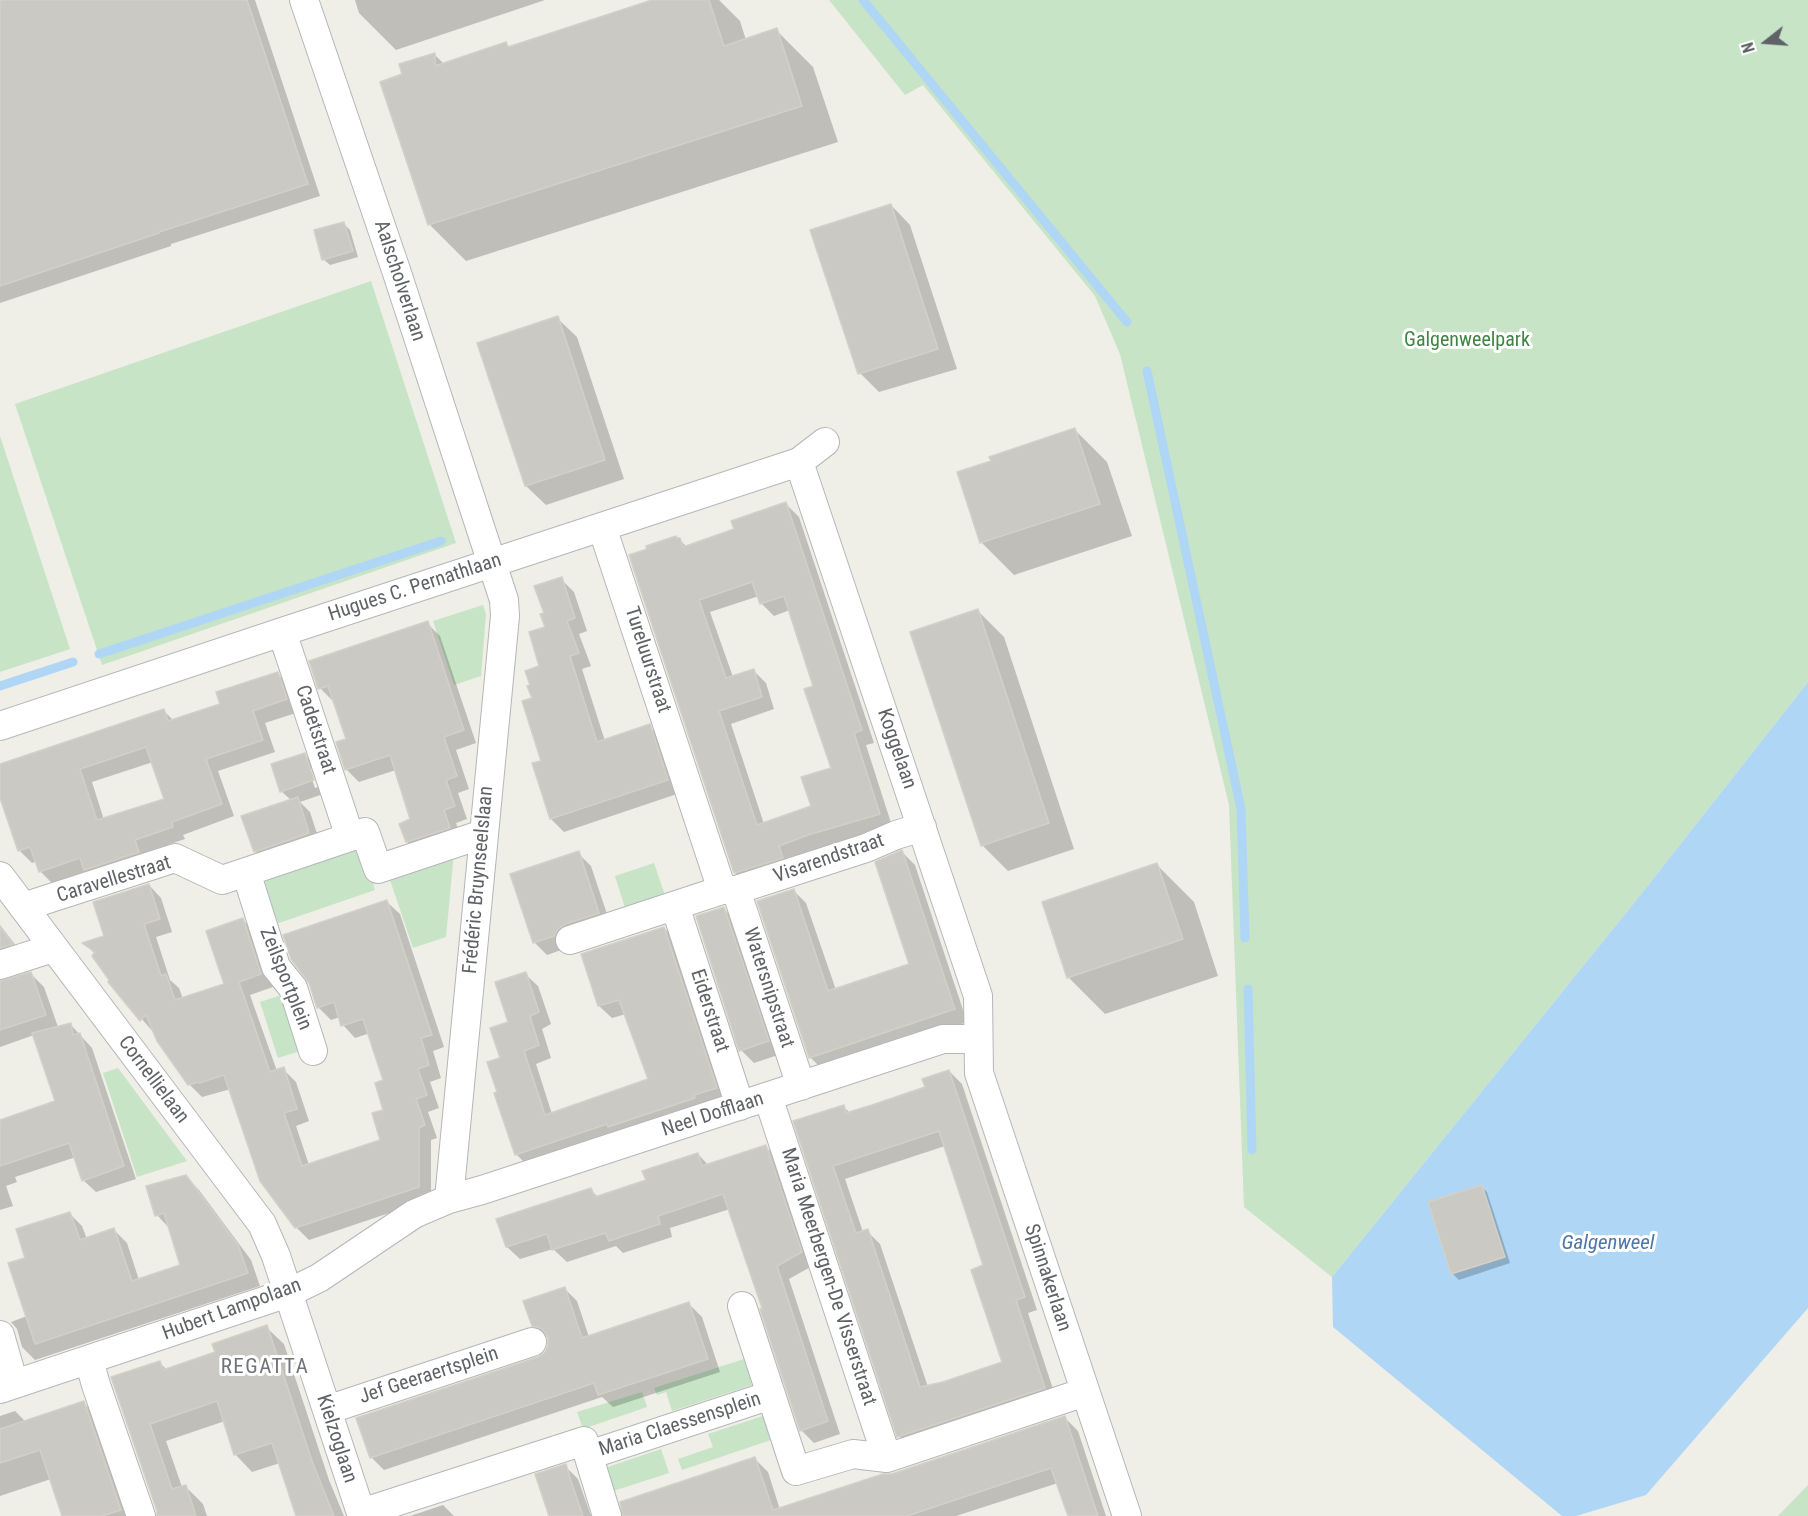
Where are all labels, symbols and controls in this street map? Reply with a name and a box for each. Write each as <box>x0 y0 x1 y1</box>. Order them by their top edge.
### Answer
north arrow <box>1736 12 1796 72</box>
text: N <box>1738 40 1759 55</box>
street label: Aalscholverlaan <box>368 218 430 344</box>
park label: Galgenweelpark <box>1404 329 1530 353</box>
street label: Hugues C. Pernathlaan <box>325 549 505 627</box>
street label: Tureluurstraat <box>619 604 675 716</box>
street label: Cadetstraat <box>289 683 341 777</box>
street label: Koggelaan <box>871 706 921 792</box>
street label: Frédéric Bruynseelslaan <box>459 785 499 975</box>
street label: Visarendstraat <box>771 829 887 889</box>
street label: Caravellestraat <box>54 851 174 909</box>
street label: Zeilsportplein <box>254 924 316 1034</box>
street label: Watersnipstraat <box>737 925 799 1051</box>
street label: Eiderstraat <box>684 967 734 1055</box>
street label: Cornellielaan <box>112 1032 194 1128</box>
street label: Neel Dofflaan <box>659 1087 767 1143</box>
street label: Maria Meerbergen-De Visserstraat <box>775 1145 881 1409</box>
street label: Spinnakerlaan <box>1018 1221 1076 1335</box>
water label: Galgenweel <box>1562 1231 1654 1257</box>
street label: Hubert Lampolaan <box>159 1274 305 1346</box>
street label: Jef Geeraertsplein <box>356 1342 502 1410</box>
district label: REGATTA <box>221 1355 309 1381</box>
street label: Maria Claessensplein <box>596 1387 764 1463</box>
street label: Kielzoglaan <box>310 1392 362 1486</box>

